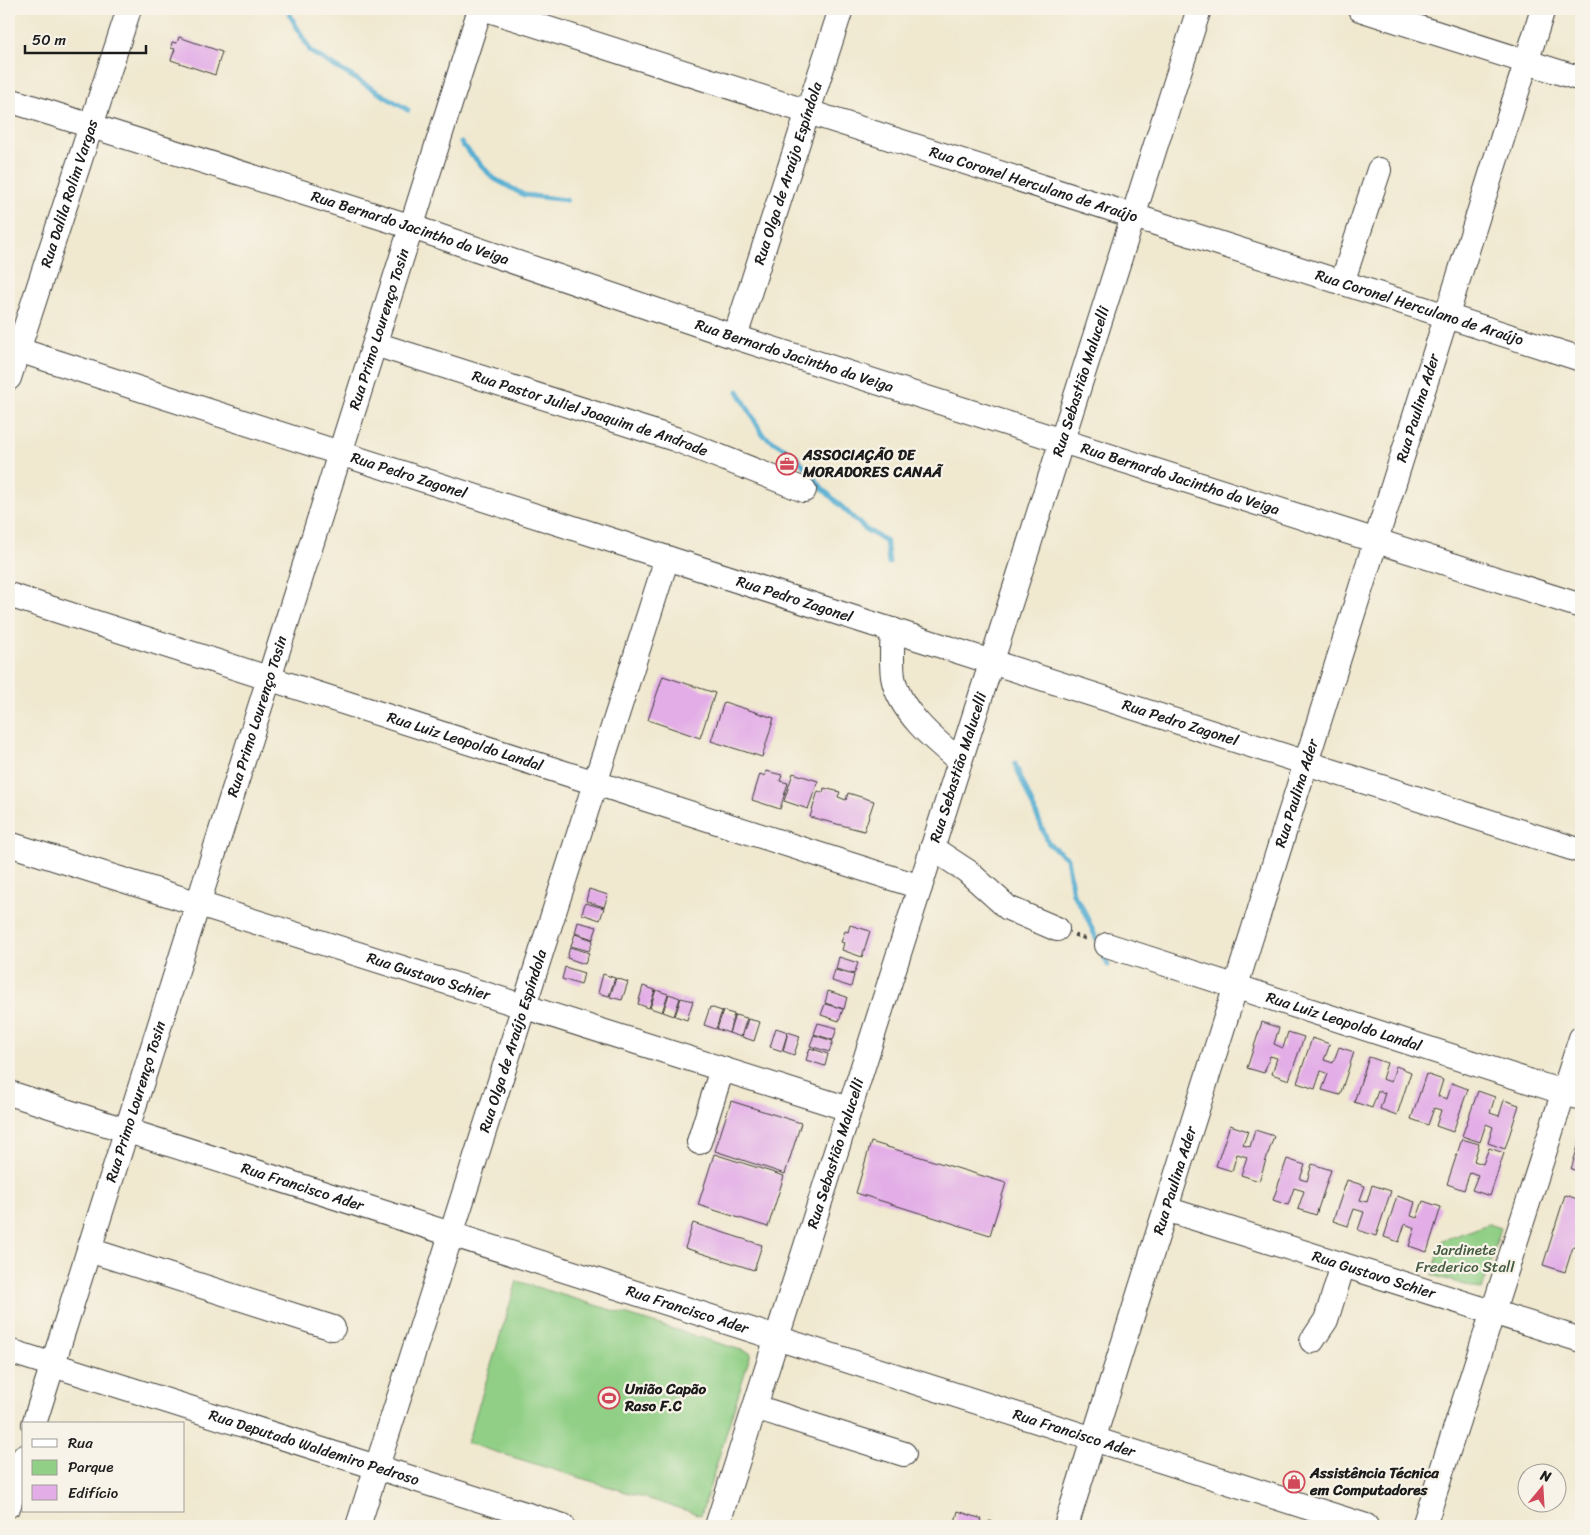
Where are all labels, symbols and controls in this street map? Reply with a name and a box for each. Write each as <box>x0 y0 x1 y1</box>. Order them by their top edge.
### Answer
scale bar <box>25 22 146 54</box>
text: 50 m <box>32 27 67 53</box>
street label: Rua Olga de Araújo Espíndola <box>746 78 830 268</box>
street label: Rua Dalila Rolim Vargas <box>33 116 105 271</box>
street label: Rua Coronel Herculano de Araújo <box>926 139 1142 230</box>
street label: Rua Bernardo Jacintho da Veiga <box>308 183 513 272</box>
street label: Rua Primo Lourenço Tosin <box>341 245 417 413</box>
street label: Rua Coronel Herculano de Araújo <box>1312 262 1528 353</box>
street label: Rua Sebastião Malucelli <box>1045 302 1117 460</box>
street label: Rua Bernardo Jacintho da Veiga <box>692 311 897 400</box>
street label: Rua Paulina Ader <box>1388 350 1447 466</box>
street label: Rua Pastor Juliel Joaquim de Andrade <box>469 363 712 464</box>
street label: Rua Bernardo Jacintho da Veiga <box>1078 435 1283 523</box>
place label: ASSOCIAÇÃO DE MORADORES CANAÃ <box>802 442 944 485</box>
street label: Rua Pedro Zagonel <box>347 444 471 506</box>
office icon: ASSOCIAÇÃO DE MORADORES CANAÃ <box>775 452 799 476</box>
street label: Rua Pedro Zagonel <box>733 568 857 630</box>
street label: Rua Primo Lourenço Tosin <box>219 632 295 800</box>
street label: Rua Sebastião Malucelli <box>922 688 994 846</box>
street label: Rua Pedro Zagonel <box>1119 692 1242 754</box>
street label: Rua Luiz Leopoldo Landal <box>384 704 547 779</box>
street label: Rua Paulina Ader <box>1267 735 1326 851</box>
street label: Rua Gustavo Schier <box>364 945 495 1008</box>
street label: Rua Olga de Araújo Espíndola <box>471 946 554 1136</box>
street label: Rua Luiz Leopoldo Landal <box>1263 984 1426 1059</box>
street label: Rua Primo Lourenço Tosin <box>98 1018 173 1186</box>
street label: Rua Sebastião Malucelli <box>799 1074 872 1232</box>
street label: Rua Paulina Ader <box>1145 1122 1204 1238</box>
street label: Rua Francisco Ader <box>238 1155 368 1219</box>
park label: Jardinete Frederico Stall <box>1415 1237 1515 1280</box>
street label: Rua Gustavo Schier <box>1309 1243 1440 1307</box>
street label: Rua Francisco Ader <box>623 1278 753 1341</box>
place label: União Capão Raso F.C <box>624 1376 707 1419</box>
sports icon: União Capão Raso F.C <box>597 1386 621 1410</box>
street label: Rua Francisco Ader <box>1010 1401 1139 1465</box>
street label: Rua Deputado Waldemiro Pedroso <box>206 1402 423 1493</box>
legend <box>22 1422 185 1512</box>
text: Rua <box>68 1430 93 1456</box>
text: Parque <box>68 1454 113 1480</box>
place label: Assistência Técnica em Computadores <box>1309 1460 1439 1503</box>
north arrow <box>1518 1462 1568 1512</box>
text: N <box>1536 1462 1555 1490</box>
shop icon: Assistência Técnica em Computadores <box>1282 1470 1306 1494</box>
text: Edifício <box>68 1480 119 1506</box>

